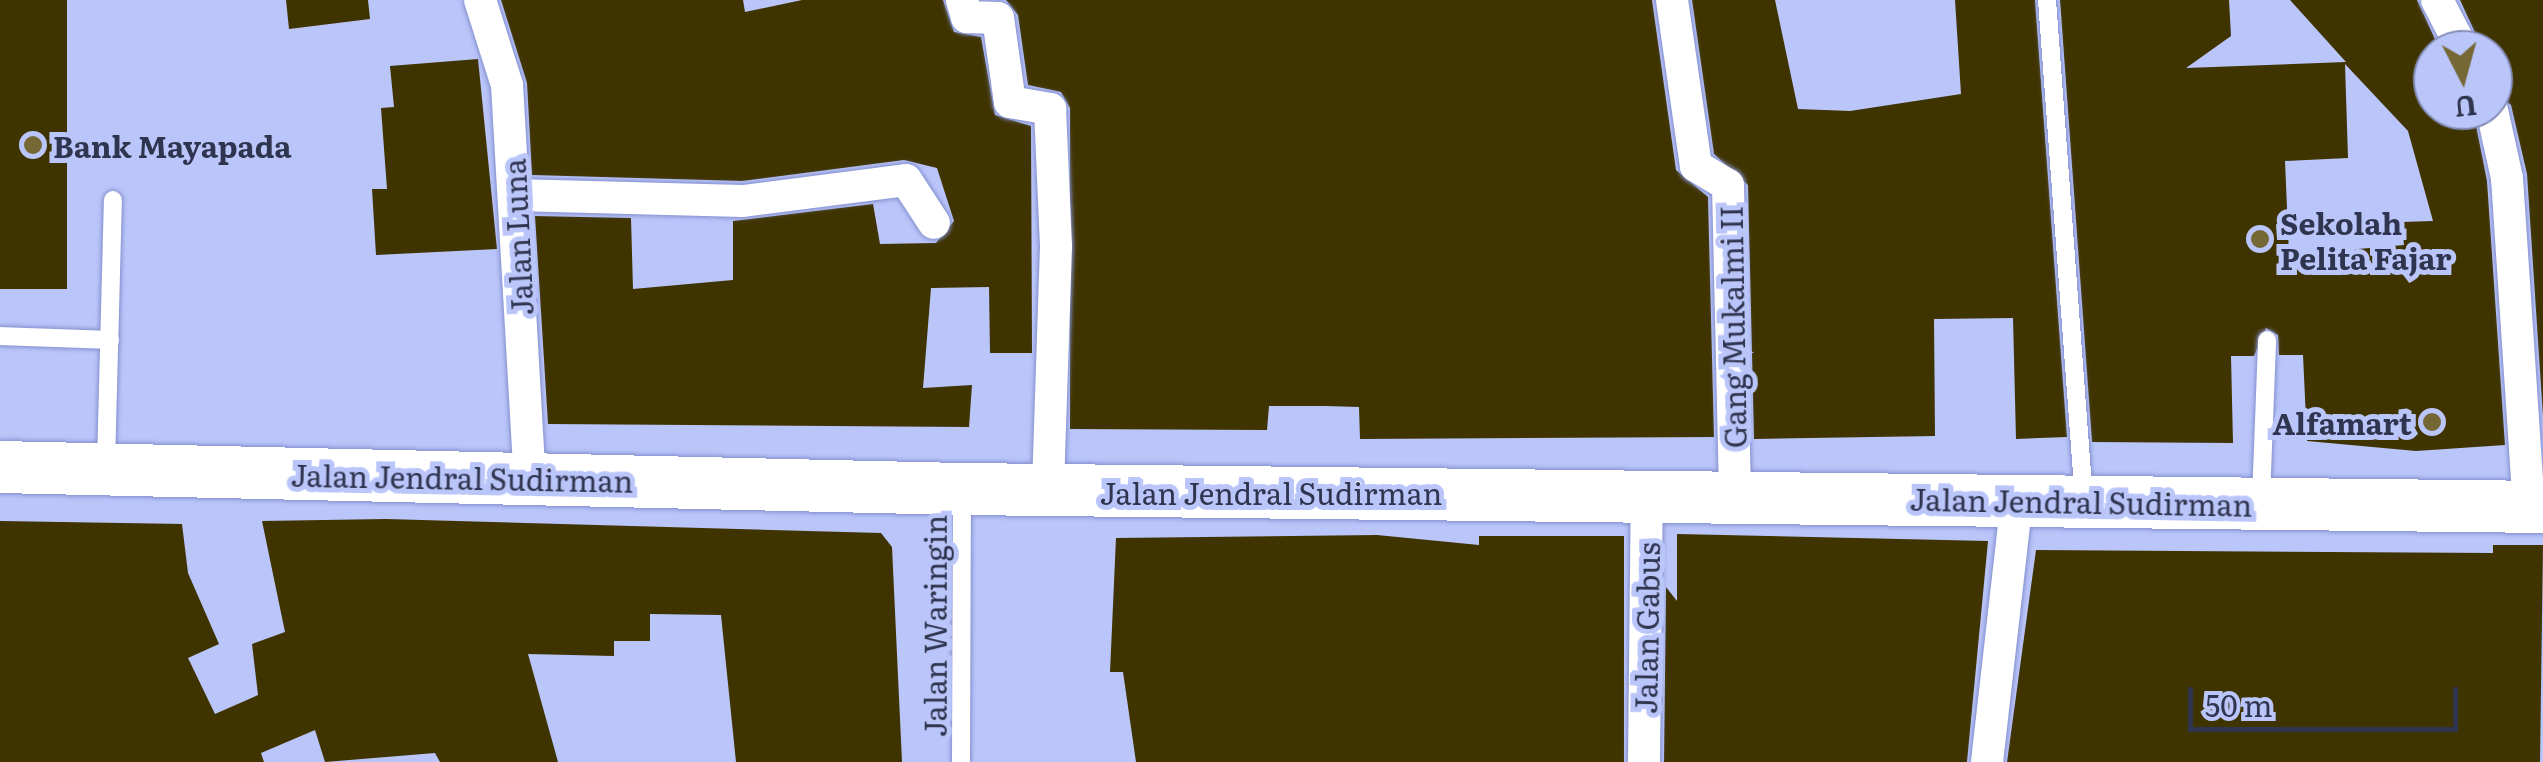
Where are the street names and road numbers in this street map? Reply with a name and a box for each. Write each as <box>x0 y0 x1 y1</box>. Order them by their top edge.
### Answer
street label: Jalan Luna <box>495 158 539 316</box>
street label: Gang Mukalmi II <box>1712 205 1752 449</box>
street label: Jalan Jendral Sudirman <box>290 456 634 498</box>
street label: Jalan Jendral Sudirman <box>1100 474 1442 510</box>
street label: Jalan Jendral Sudirman <box>1909 480 2253 522</box>
street label: Jalan Waringin <box>916 515 952 737</box>
street label: Jalan Gabus <box>1627 542 1665 714</box>

